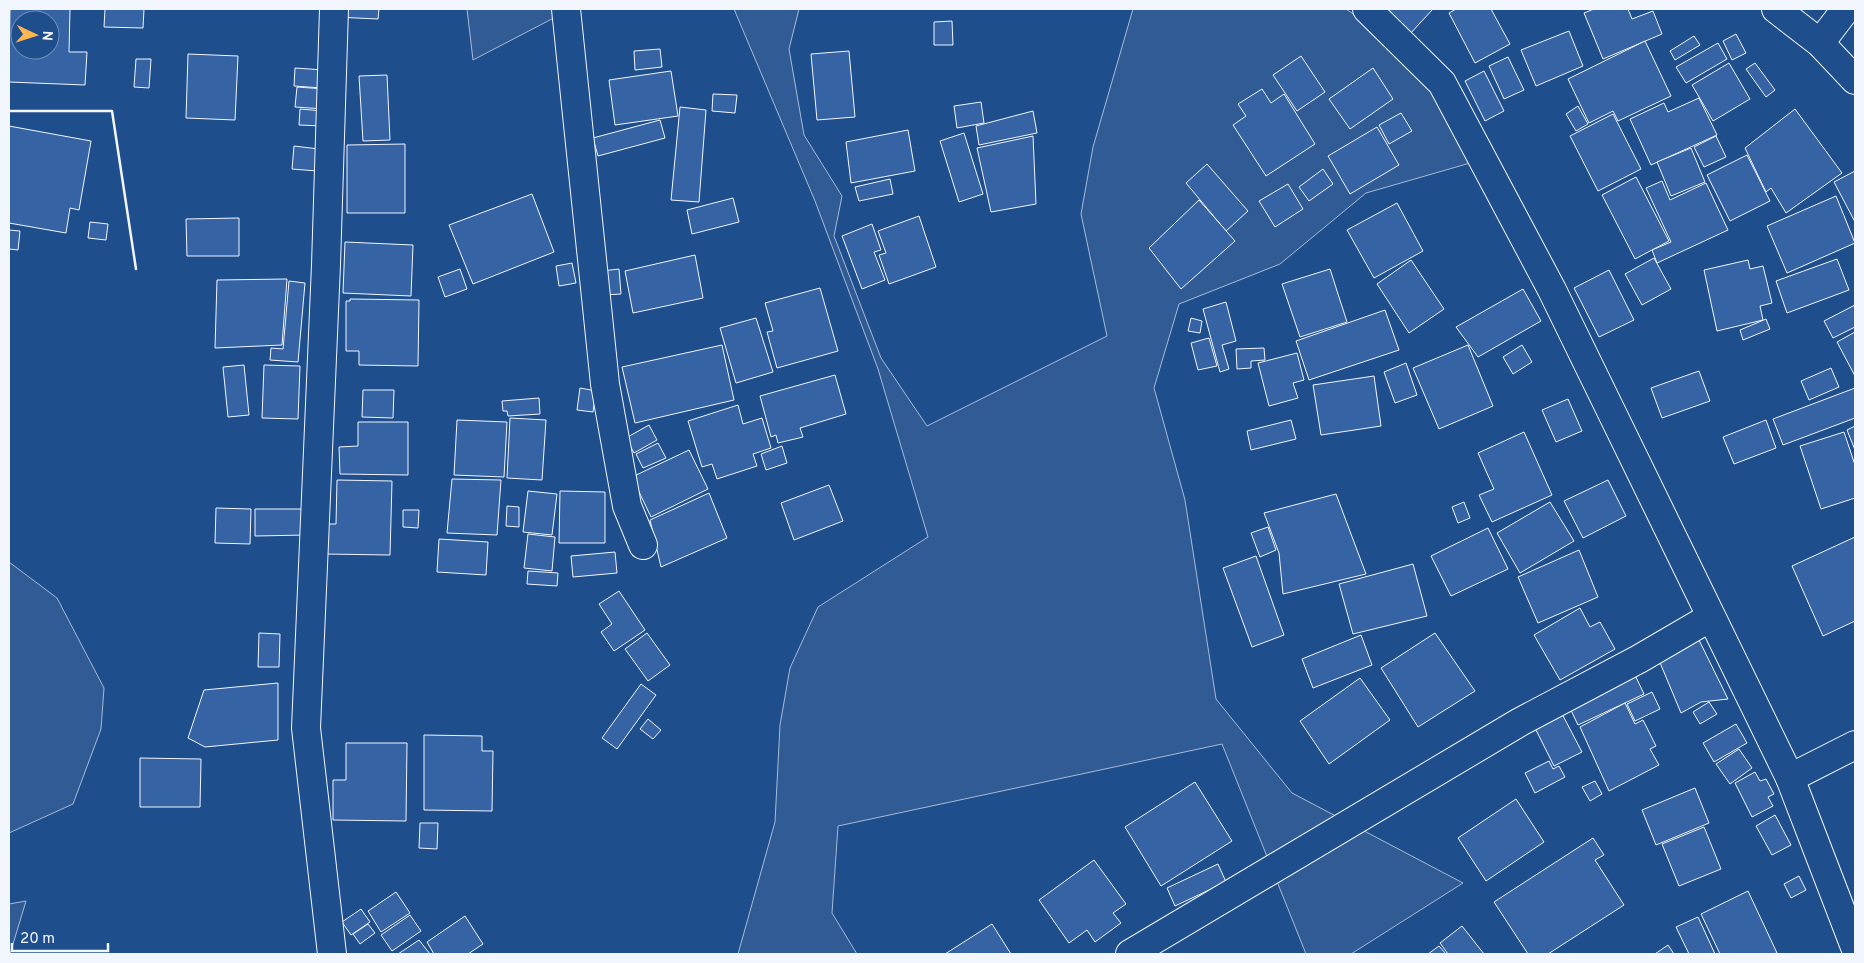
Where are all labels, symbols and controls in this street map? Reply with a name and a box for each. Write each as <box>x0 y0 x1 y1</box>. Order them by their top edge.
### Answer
north arrow <box>10 10 60 60</box>
text: N <box>38 30 55 41</box>
scale bar <box>12 920 109 952</box>
text: 20 m <box>20 930 55 949</box>

